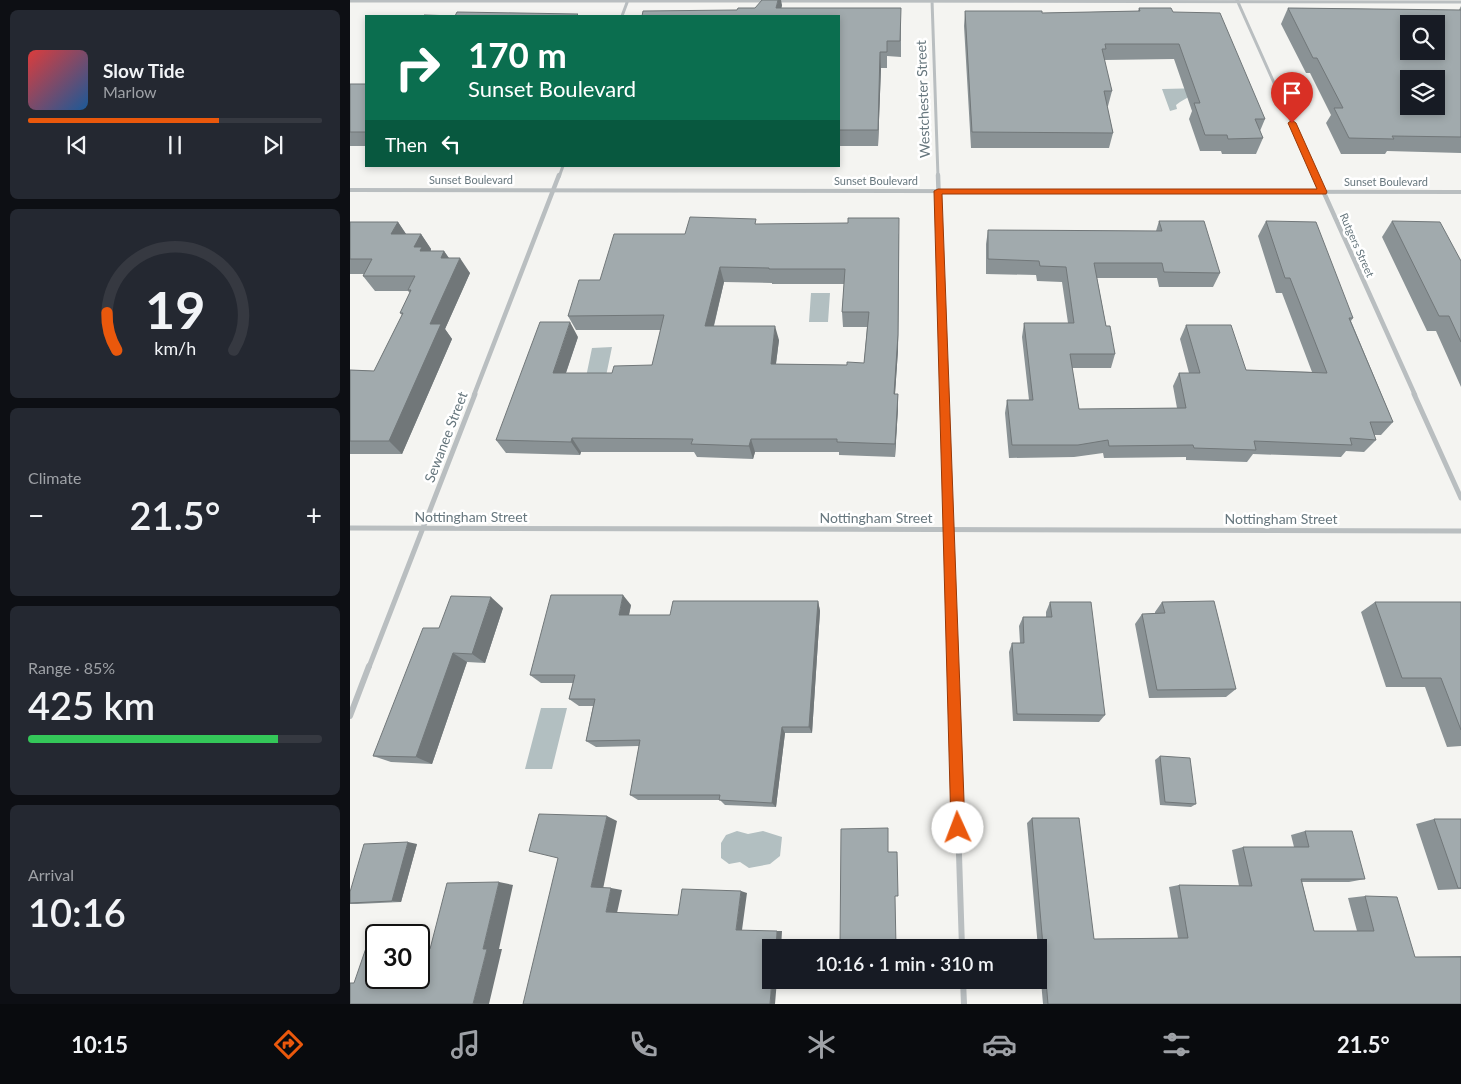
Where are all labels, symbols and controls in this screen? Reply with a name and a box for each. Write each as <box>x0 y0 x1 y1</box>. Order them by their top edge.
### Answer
map controls <box>1400 15 1445 115</box>
button: search <box>1400 15 1445 60</box>
text: 170 m <box>468 33 567 75</box>
icon: right <box>385 35 450 100</box>
street label: Westchester Street <box>912 40 933 158</box>
text: Slow Tide <box>103 59 185 82</box>
button: layers <box>1400 70 1445 115</box>
pin <box>1271 72 1313 123</box>
text: Sunset Boulevard <box>468 75 636 102</box>
icon: arrive <box>1278 79 1306 107</box>
text: Marlow <box>103 82 157 101</box>
icon: left <box>437 130 465 158</box>
icon: previous <box>63 131 91 159</box>
icon: pause <box>161 131 189 159</box>
icon: next <box>259 131 287 159</box>
text: Then <box>385 133 427 156</box>
street label: Sunset Boulevard <box>429 173 513 186</box>
street label: Sunset Boulevard <box>834 174 918 187</box>
street label: Sunset Boulevard <box>1344 175 1428 188</box>
street label: Rutgers Street <box>1338 211 1377 279</box>
text: 19 <box>145 278 205 340</box>
text: km/h <box>154 337 196 359</box>
street label: Sewanee Street <box>420 389 471 485</box>
text: Climate <box>28 468 81 487</box>
text: 21.5° <box>130 492 220 538</box>
text: − <box>28 498 44 532</box>
text: + <box>306 498 322 532</box>
street label: Nottingham Street <box>414 508 528 525</box>
street label: Nottingham Street <box>819 509 933 526</box>
street label: Nottingham Street <box>1224 510 1338 527</box>
text: Range · 85% <box>28 658 115 677</box>
text: 425 km <box>28 682 155 728</box>
position arrow <box>931 801 983 853</box>
text: Arrival <box>28 865 74 884</box>
text: 10:16 <box>28 889 126 935</box>
speed limit sign: 30 <box>365 924 430 989</box>
text: 10:16 · 1 min · 310 m <box>815 952 994 975</box>
icon: directions <box>271 1027 306 1062</box>
icon: music <box>448 1027 483 1062</box>
icon: phone <box>626 1027 661 1062</box>
icon: climate <box>804 1027 839 1062</box>
icon: car <box>982 1027 1017 1062</box>
icon: filters <box>1159 1027 1194 1062</box>
text: 10:15 <box>71 1031 128 1058</box>
text: 21.5° <box>1337 1031 1390 1058</box>

